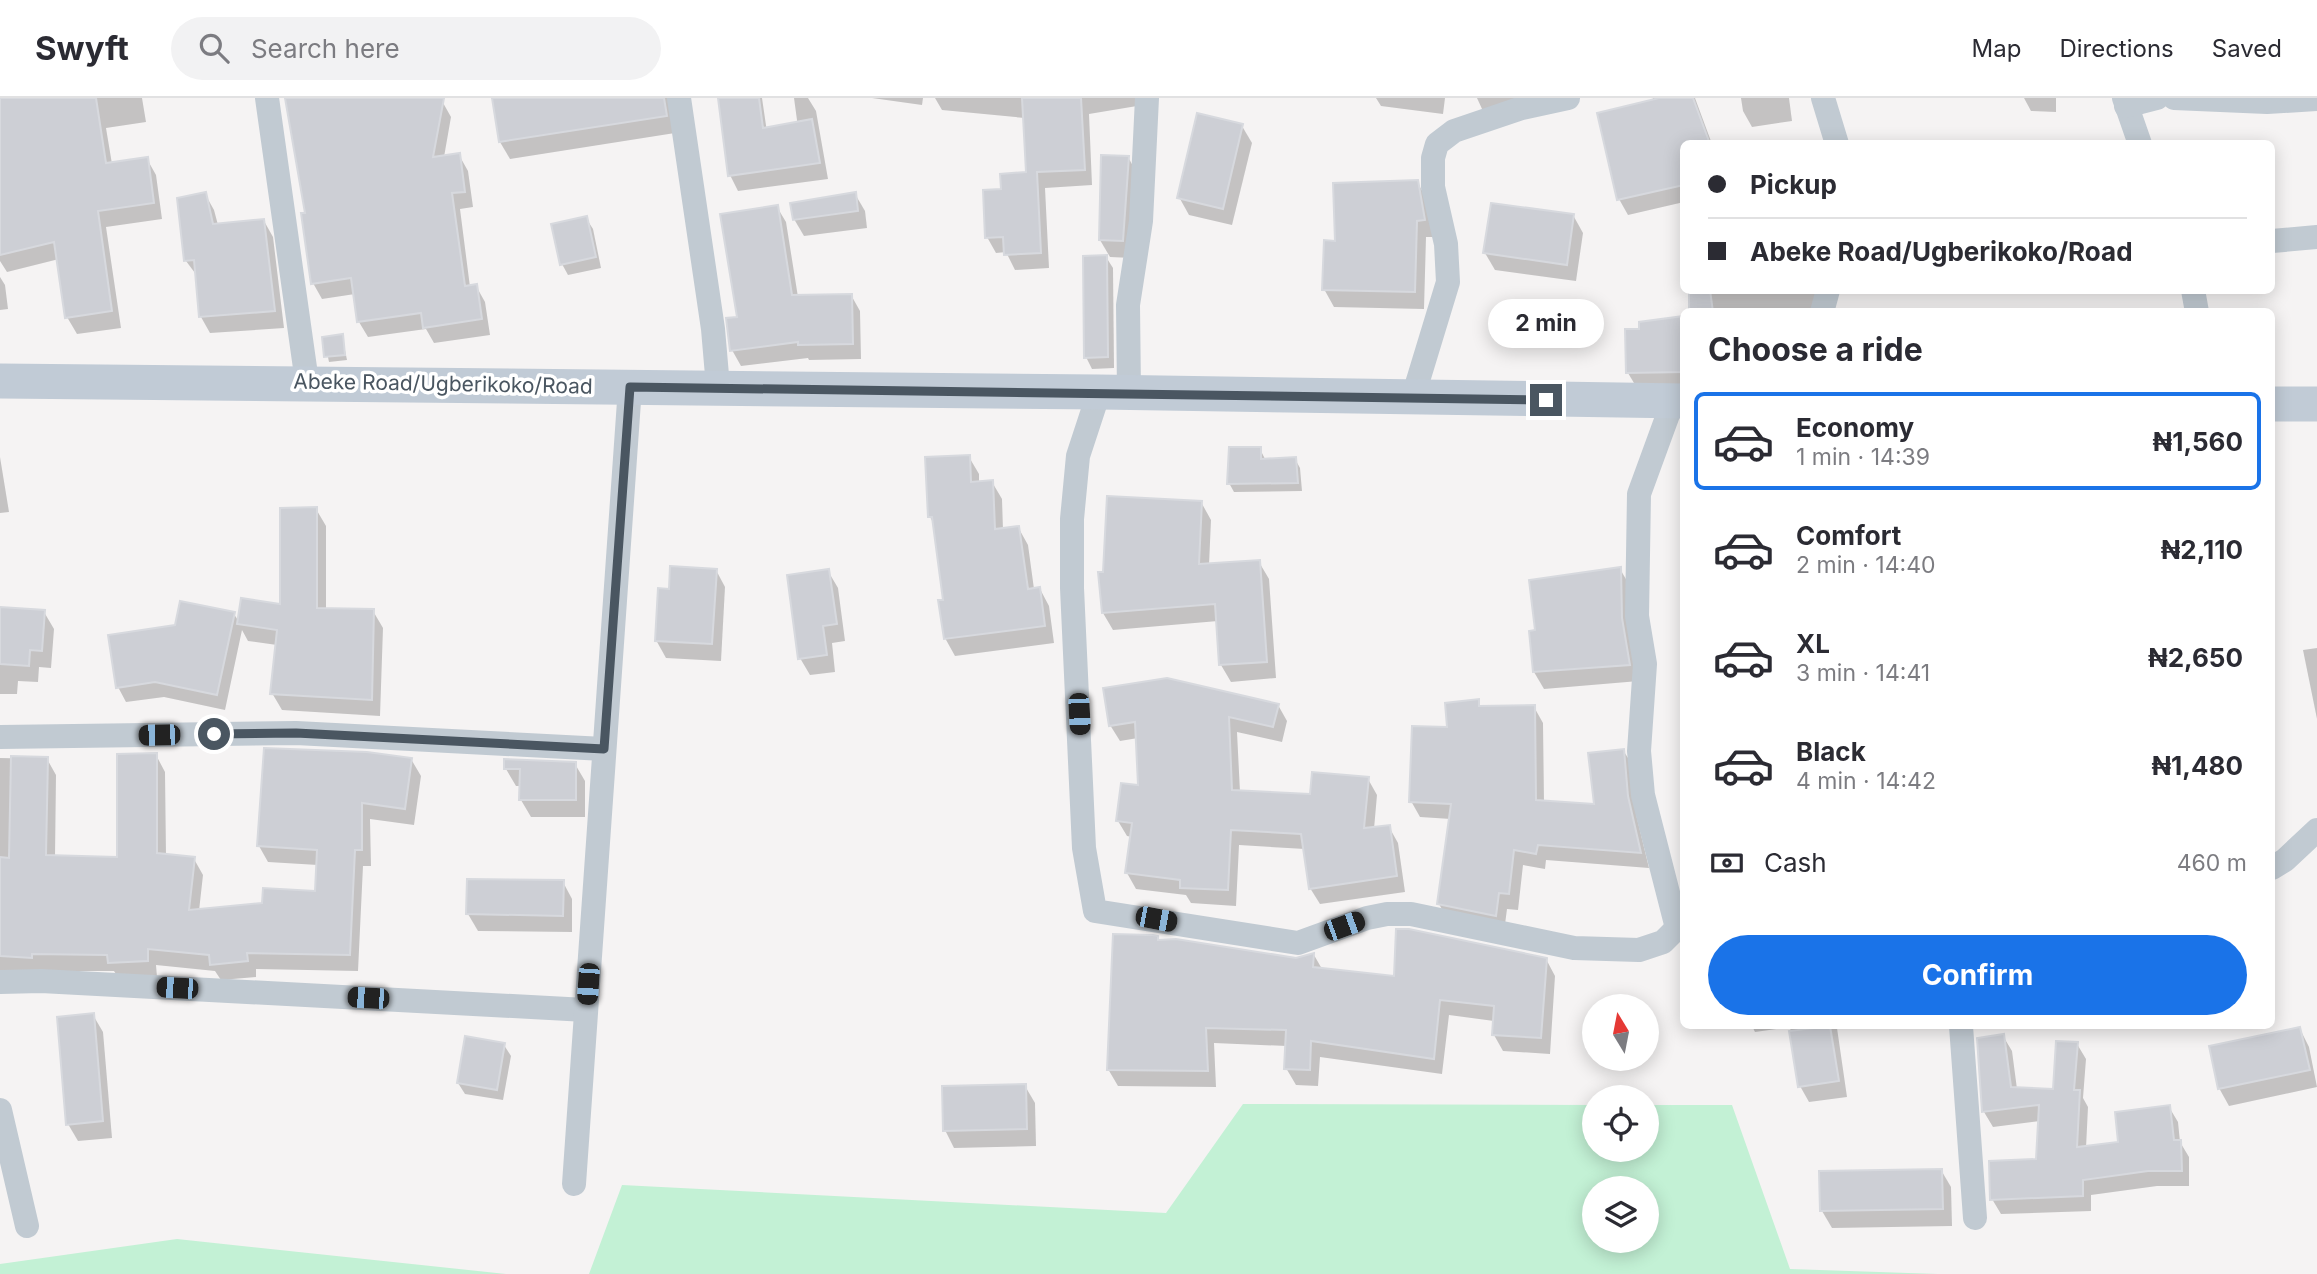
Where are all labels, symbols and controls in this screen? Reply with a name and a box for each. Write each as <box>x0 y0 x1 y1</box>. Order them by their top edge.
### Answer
search box <box>171 17 661 80</box>
text: Swyft <box>35 28 129 68</box>
icon: search <box>195 29 233 67</box>
text: Search here <box>251 33 400 64</box>
text: Map <box>1972 34 2021 63</box>
text: Directions <box>2059 34 2174 63</box>
text: Saved <box>2212 34 2282 63</box>
text: Pickup <box>1750 169 1837 200</box>
text: Abeke Road/Ugberikoko/Road <box>1750 236 2133 267</box>
callout: 2 min <box>1488 299 1604 348</box>
text: 2 min <box>1515 309 1577 337</box>
text: Choose a ride <box>1708 330 1923 369</box>
street label: Abeke Road/Ugberikoko/Road <box>293 368 593 399</box>
route end <box>1530 384 1562 416</box>
icon: car <box>1712 410 1775 473</box>
text: Economy <box>1796 412 1914 443</box>
text: ₦1,560 <box>2153 426 2243 457</box>
text: 1 min · 14:39 <box>1796 443 1930 471</box>
icon: car <box>1712 518 1775 581</box>
text: Comfort <box>1796 520 1901 551</box>
text: ₦2,110 <box>2161 534 2243 565</box>
text: 2 min · 14:40 <box>1796 551 1936 579</box>
icon: car <box>1712 626 1775 689</box>
text: XL <box>1796 628 1830 659</box>
text: ₦2,650 <box>2148 642 2243 673</box>
text: 3 min · 14:41 <box>1796 659 1930 687</box>
car <box>1068 692 1091 736</box>
route start <box>198 718 230 750</box>
car <box>138 724 181 746</box>
icon: car <box>1712 734 1775 797</box>
text: Black <box>1796 736 1866 767</box>
text: ₦1,480 <box>2151 750 2243 781</box>
text: 4 min · 14:42 <box>1796 767 1936 795</box>
icon: cash <box>1708 844 1746 882</box>
text: Cash <box>1764 847 1827 878</box>
text: 460 m <box>2177 849 2247 877</box>
car <box>1134 905 1179 933</box>
car <box>1321 909 1368 943</box>
button: Confirm <box>1708 935 2247 1015</box>
car <box>577 962 600 1006</box>
car <box>156 976 199 1000</box>
car <box>347 986 390 1010</box>
north arrow <box>1582 994 1659 1071</box>
map controls <box>1582 994 1659 1253</box>
button: locate <box>1582 1085 1659 1162</box>
button: layers <box>1582 1176 1659 1253</box>

